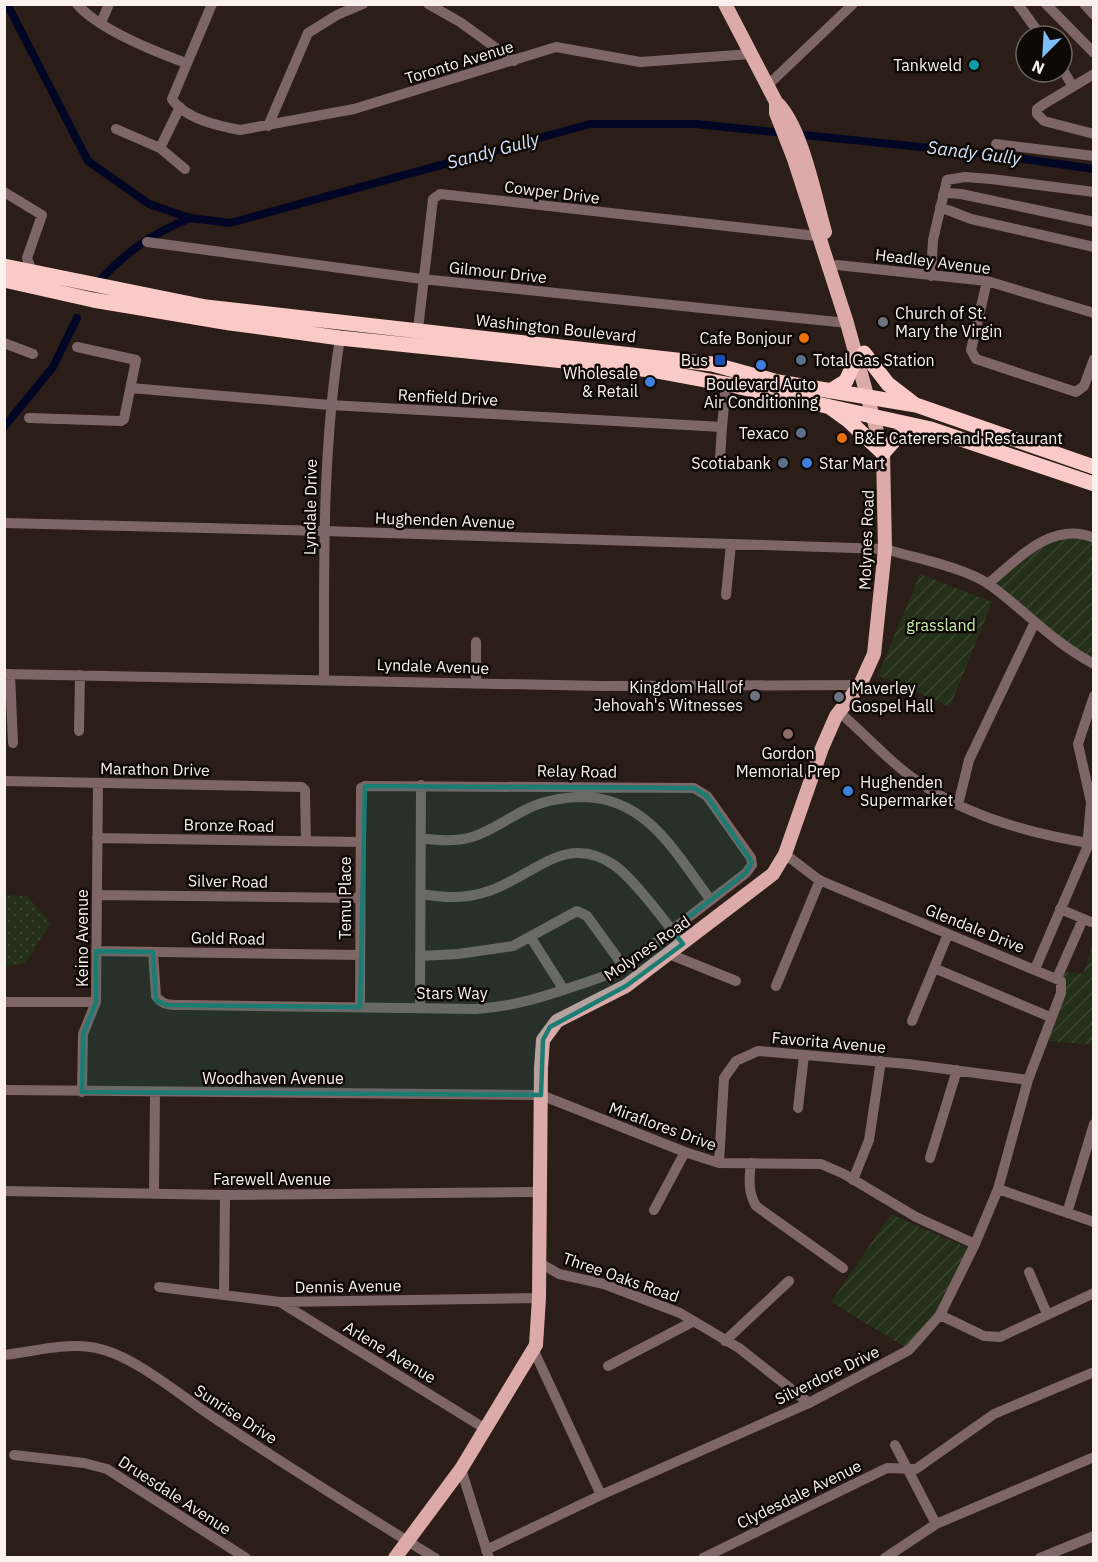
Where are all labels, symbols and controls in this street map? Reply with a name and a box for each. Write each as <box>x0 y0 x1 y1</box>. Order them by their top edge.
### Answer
north arrow <box>1014 24 1074 84</box>
street label: Toronto Avenue <box>402 36 516 88</box>
place label: Tankweld <box>893 55 962 75</box>
text: N <box>1029 56 1047 79</box>
marker: Tankweld <box>967 58 981 72</box>
water label: Sandy Gully <box>444 127 543 174</box>
water label: Sandy Gully <box>926 135 1024 170</box>
street label: Cowper Drive <box>503 176 601 208</box>
street label: Headley Avenue <box>874 244 992 278</box>
street label: Gilmour Drive <box>448 257 548 287</box>
place label: Church of St. Mary the Virgin <box>895 303 1002 341</box>
street label: Washington Boulevard <box>475 310 637 346</box>
marker: Church of St. Mary the Virgin <box>876 315 890 329</box>
place label: Cafe Bonjour <box>699 328 792 348</box>
marker: Cafe Bonjour <box>797 331 811 345</box>
place label: Bus <box>681 350 708 370</box>
place label: Total Gas Station <box>813 350 935 370</box>
marker: Bus <box>713 353 727 367</box>
marker: Total Gas Station <box>794 353 808 367</box>
marker: Boulevard Auto Air Conditioning <box>754 358 768 372</box>
place label: Wholesale & Retail <box>563 363 638 401</box>
place label: Boulevard Auto Air Conditioning <box>704 374 819 412</box>
marker: Wholesale & Retail <box>643 375 657 389</box>
street label: Renfield Drive <box>397 384 499 410</box>
place label: Texaco <box>739 423 789 443</box>
marker: Texaco <box>794 426 808 440</box>
place label: B&E Caterers and Restaurant <box>854 428 1063 448</box>
marker: B&E Caterers and Restaurant <box>835 431 849 445</box>
place label: Scotiabank <box>691 453 772 473</box>
place label: Star Mart <box>819 453 885 473</box>
marker: Scotiabank <box>776 456 790 470</box>
marker: Star Mart <box>800 456 814 470</box>
street label: Lyndale Drive <box>299 458 321 555</box>
street label: Molynes Road <box>854 490 878 590</box>
street label: Hughenden Avenue <box>375 508 516 532</box>
park label: grassland <box>906 615 976 635</box>
street label: Lyndale Avenue <box>376 654 490 678</box>
place label: Kingdom Hall of Jehovah's Witnesses <box>594 677 743 715</box>
place label: Maverley Gospel Hall <box>851 678 934 716</box>
marker: Kingdom Hall of Jehovah's Witnesses <box>748 689 762 703</box>
marker: Maverley Gospel Hall <box>832 690 846 704</box>
marker: Gordon Memorial Prep <box>781 727 795 741</box>
place label: Gordon Memorial Prep <box>736 743 840 781</box>
street label: Marathon Drive <box>100 758 210 780</box>
street label: Relay Road <box>537 760 617 782</box>
place label: Hughenden Supermarket <box>860 772 953 810</box>
marker: Hughenden Supermarket <box>841 784 855 798</box>
street label: Bronze Road <box>183 814 275 836</box>
street label: Temu Place <box>335 856 355 940</box>
street label: Silver Road <box>188 870 268 892</box>
street label: Keino Avenue <box>72 889 92 987</box>
street label: Glendale Drive <box>922 899 1028 957</box>
street label: Molynes Road <box>600 911 694 985</box>
street label: Gold Road <box>191 927 265 949</box>
street label: Stars Way <box>416 983 488 1003</box>
street label: Favorita Avenue <box>771 1027 887 1057</box>
street label: Woodhaven Avenue <box>202 1068 344 1088</box>
street label: Miraflores Drive <box>606 1097 720 1155</box>
street label: Farewell Avenue <box>213 1169 331 1189</box>
street label: Three Oaks Road <box>560 1248 682 1306</box>
street label: Dennis Avenue <box>294 1275 402 1297</box>
street label: Arlene Avenue <box>340 1317 440 1388</box>
street label: Silverdore Drive <box>772 1341 883 1409</box>
street label: Sunrise Drive <box>191 1380 281 1448</box>
street label: Druesdale Avenue <box>115 1451 235 1539</box>
street label: Clydesdale Avenue <box>733 1455 865 1533</box>

